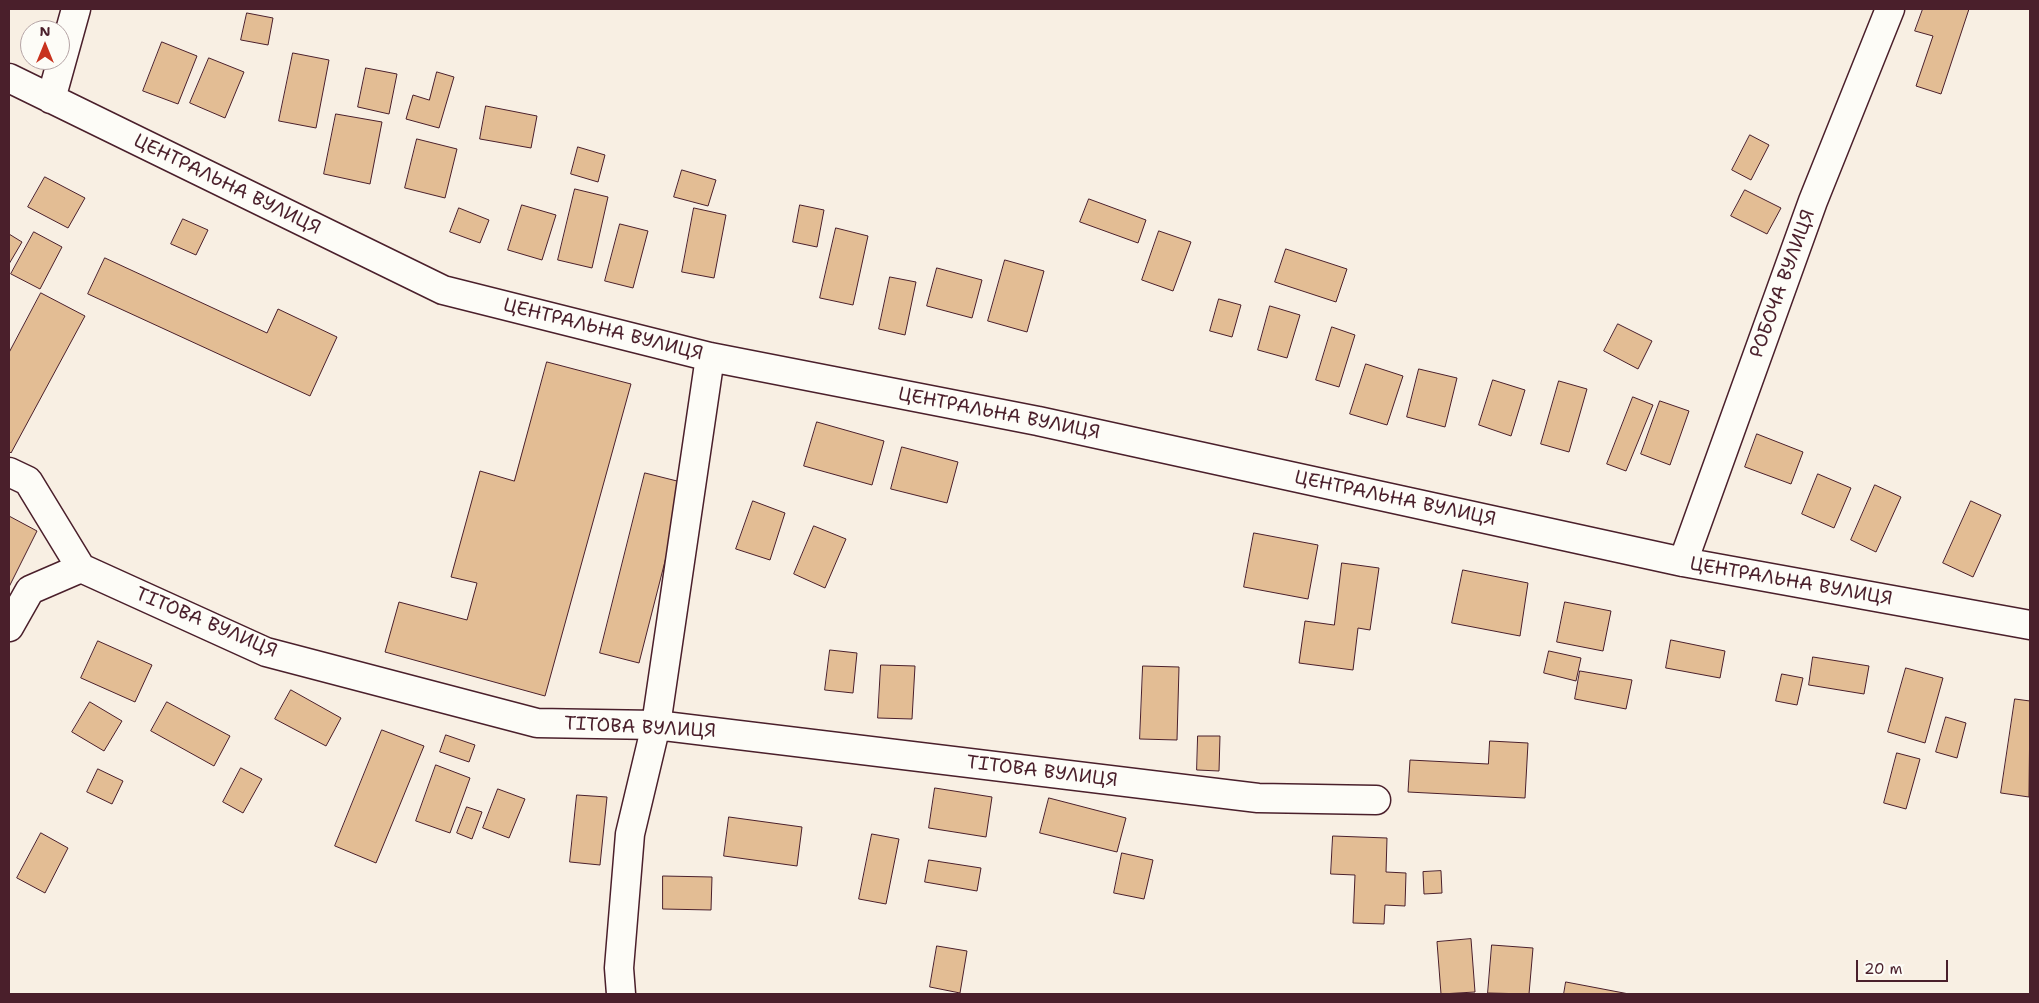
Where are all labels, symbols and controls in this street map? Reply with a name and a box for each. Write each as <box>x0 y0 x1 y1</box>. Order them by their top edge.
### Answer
north arrow <box>20 20 70 70</box>
text: N <box>39 22 51 40</box>
street label: ЦЕНТРАЛЬНА ВУЛИЦЯ <box>130 130 324 240</box>
street label: РОБОЧА ВУЛИЦЯ <box>1746 207 1820 361</box>
street label: ЦЕНТРАЛЬНА ВУЛИЦЯ <box>501 294 705 366</box>
street label: ЦЕНТРАЛЬНА ВУЛИЦЯ <box>896 383 1102 445</box>
street label: ЦЕНТРАЛЬНА ВУЛИЦЯ <box>1292 467 1498 531</box>
street label: ЦЕНТРАЛЬНА ВУЛИЦЯ <box>1688 553 1894 611</box>
street label: ТІТОВА ВУЛИЦЯ <box>132 583 280 663</box>
street label: ТІТОВА ВУЛИЦЯ <box>564 713 716 743</box>
street label: ТІТОВА ВУЛИЦЯ <box>965 751 1119 793</box>
scale bar <box>1859 950 1952 982</box>
text: 20 m <box>1864 959 1903 979</box>

